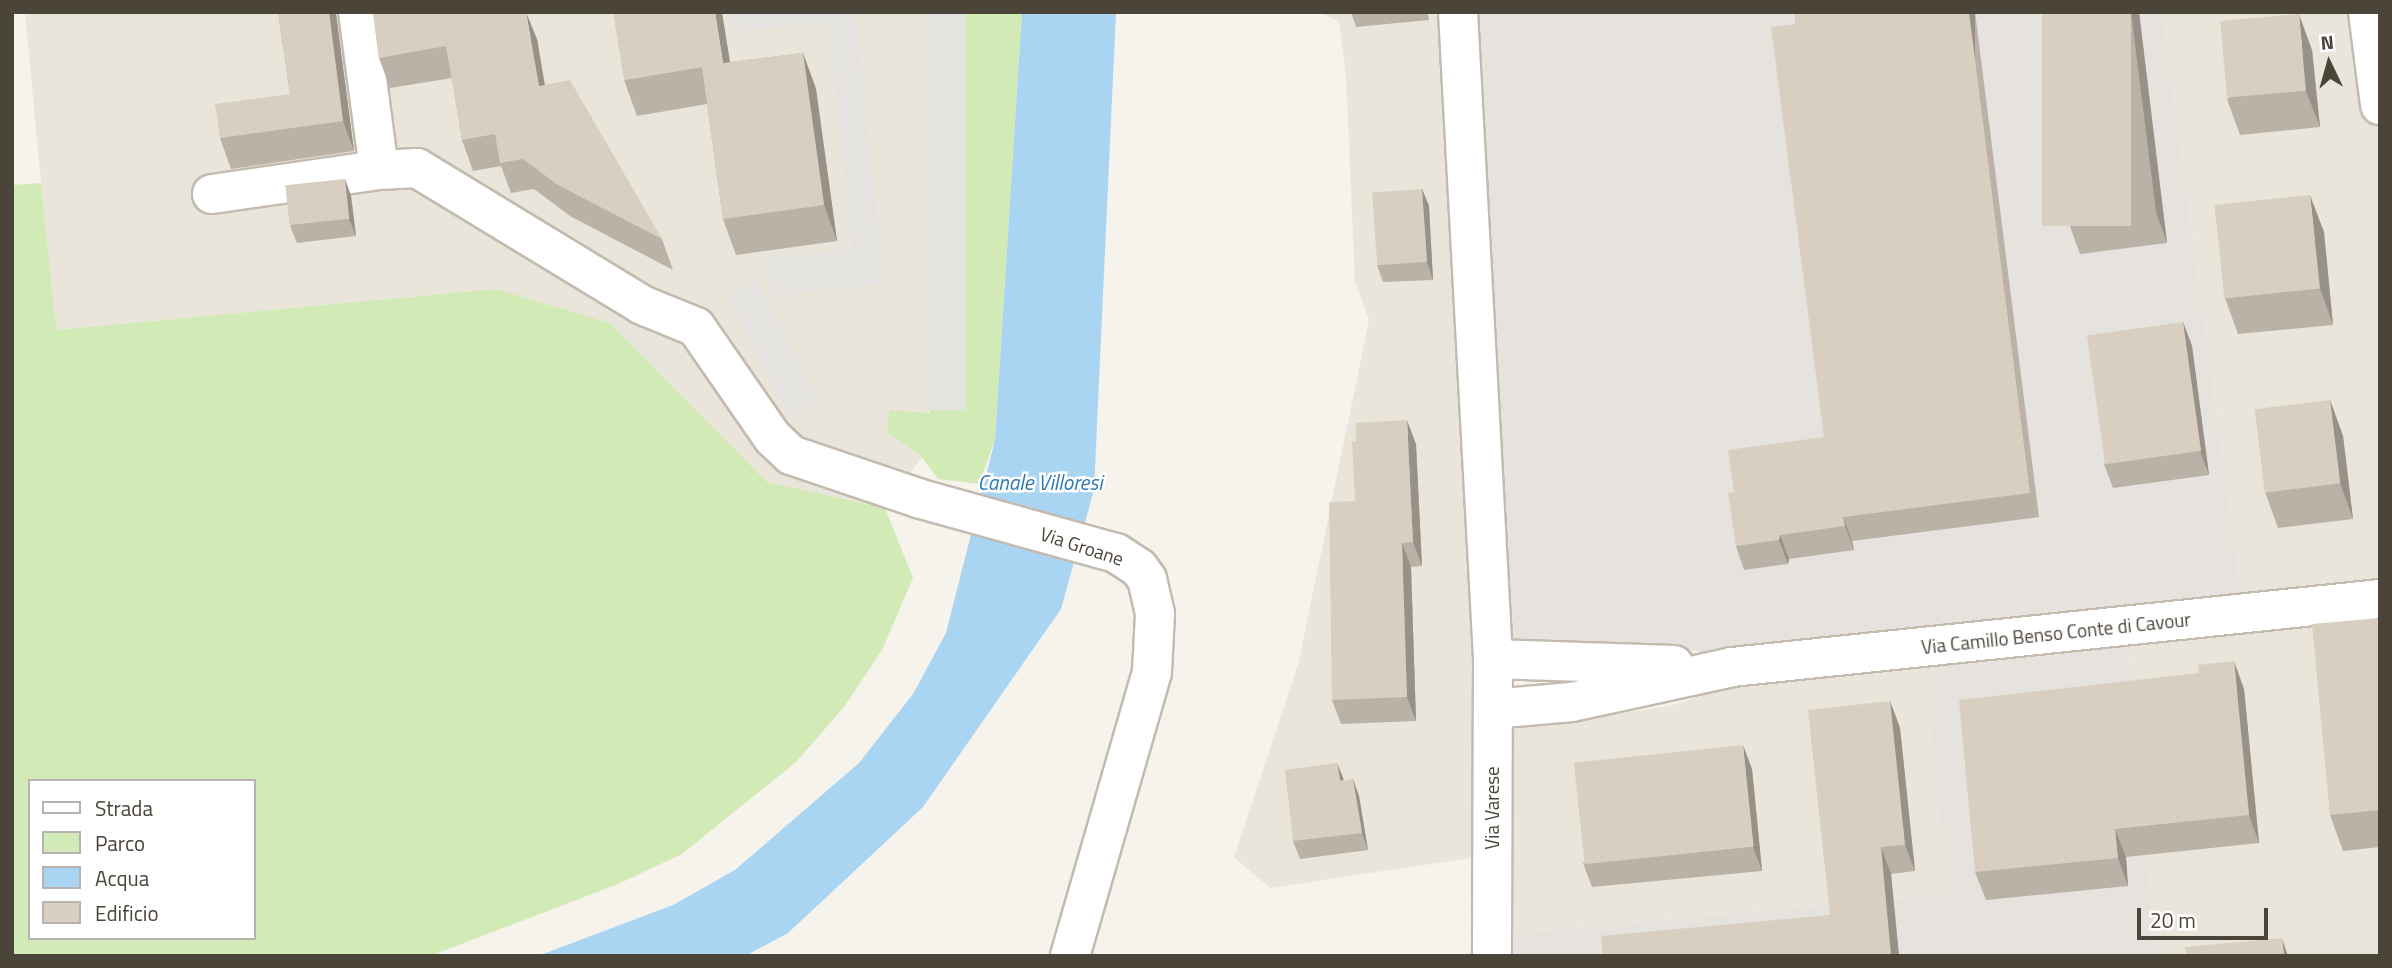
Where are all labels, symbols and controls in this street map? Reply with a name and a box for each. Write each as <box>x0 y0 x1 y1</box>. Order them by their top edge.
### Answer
text: N <box>2319 27 2335 57</box>
north arrow <box>2294 28 2364 98</box>
water label: Canale Villoresi <box>977 469 1103 495</box>
street label: Via Groane <box>1037 522 1127 570</box>
street label: Via Camillo Benso Conte di Cavour <box>1920 608 2192 658</box>
street label: Via Varese <box>1481 766 1503 850</box>
legend <box>28 779 256 940</box>
text: Strada <box>95 792 153 824</box>
text: Parco <box>95 827 145 859</box>
text: Acqua <box>95 862 149 894</box>
scale bar <box>2140 894 2271 938</box>
text: Edificio <box>95 897 159 929</box>
text: 20 m <box>2150 904 2196 936</box>

